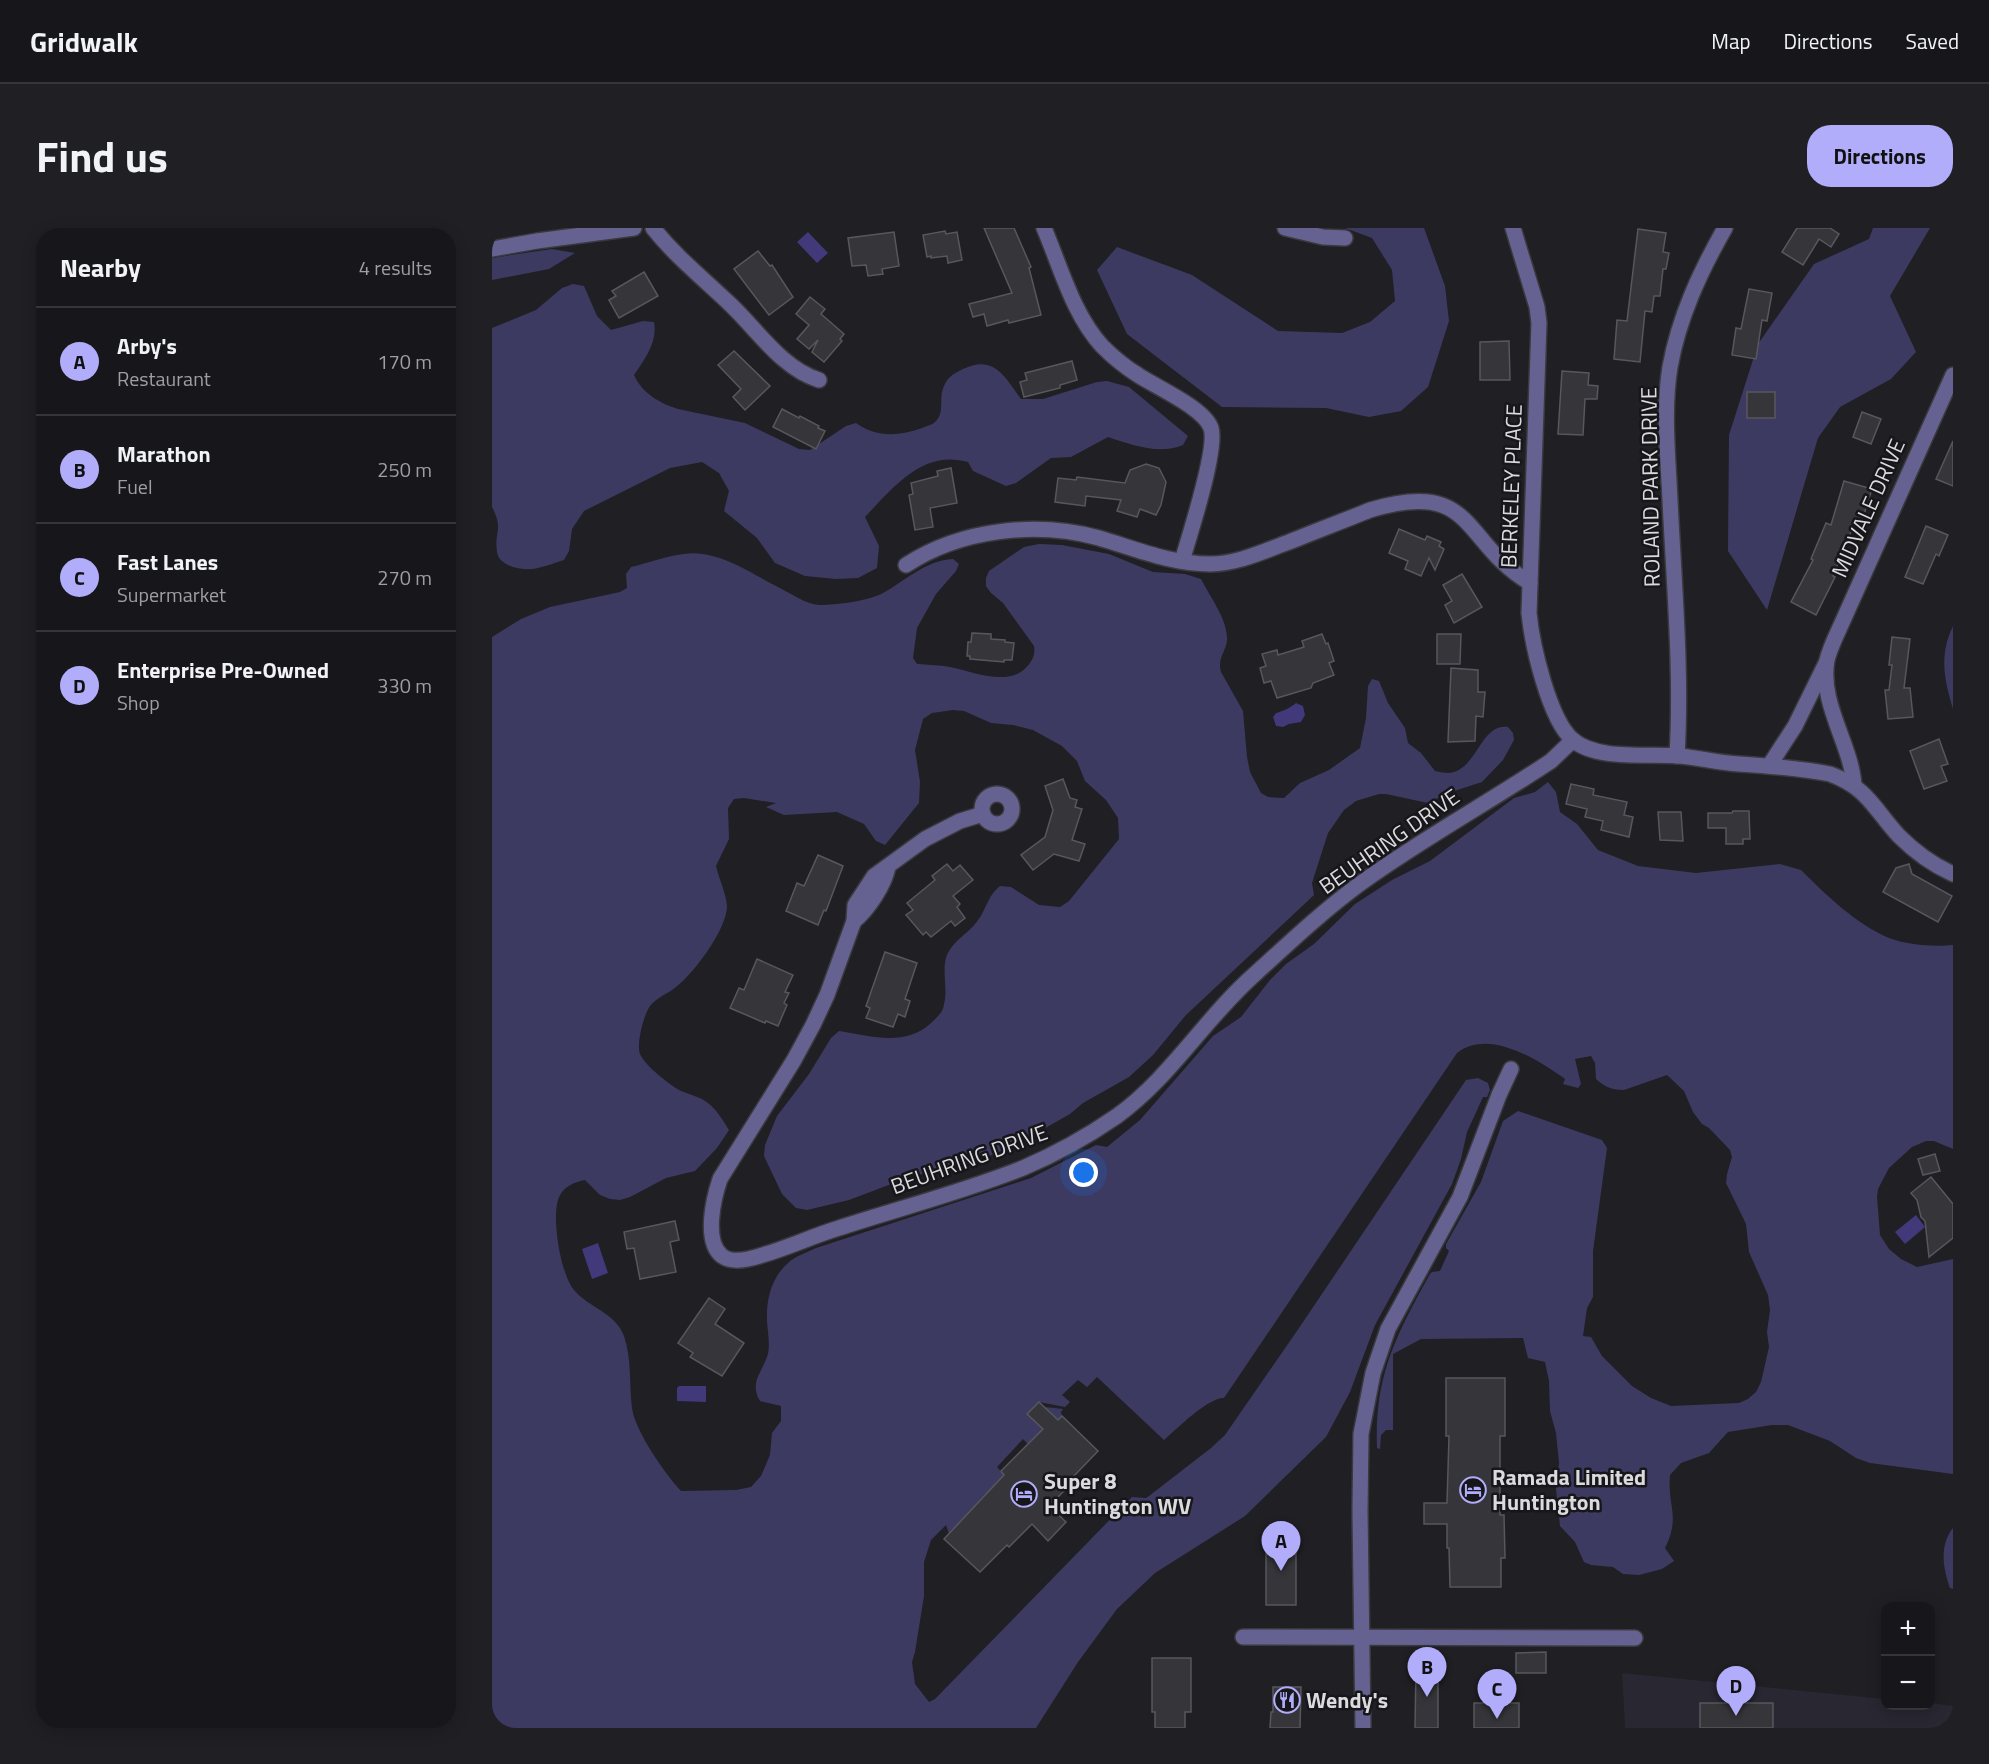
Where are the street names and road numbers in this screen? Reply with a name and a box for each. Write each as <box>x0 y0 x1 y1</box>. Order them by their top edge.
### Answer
street label: ROLAND PARK DRIVE <box>1631 387 1669 587</box>
street label: BERKELEY PLACE <box>1491 404 1531 568</box>
street label: MIDVALE DRIVE <box>1822 433 1914 583</box>
street label: BEUHRING DRIVE <box>1312 780 1466 902</box>
street label: BEUHRING DRIVE <box>886 1115 1052 1203</box>

